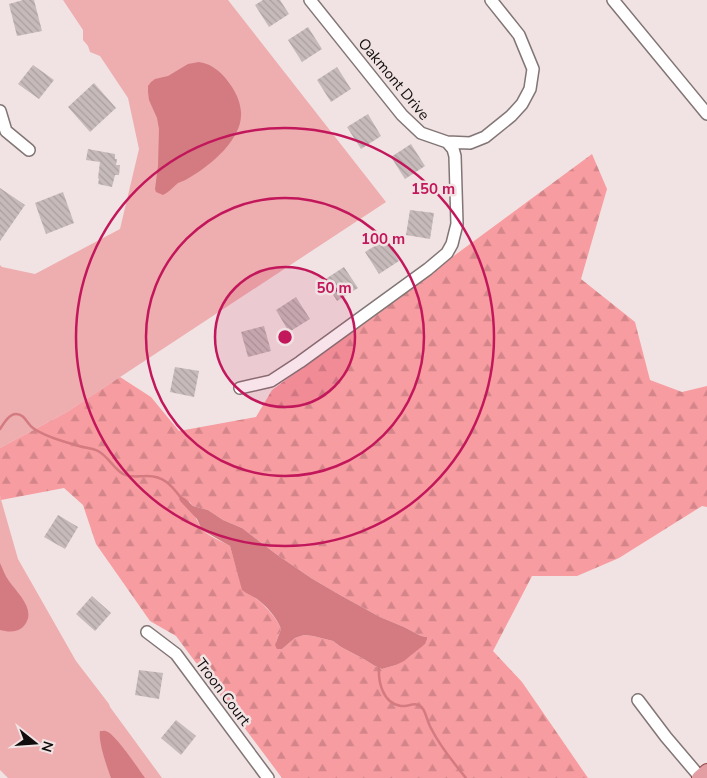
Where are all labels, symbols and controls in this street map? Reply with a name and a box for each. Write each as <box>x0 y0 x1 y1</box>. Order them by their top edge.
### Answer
street label: Oakmont Drive <box>354 34 434 124</box>
text: 150 m <box>411 179 455 199</box>
text: 100 m <box>361 229 405 249</box>
text: 50 m <box>316 278 352 298</box>
centre of rings <box>276 328 294 346</box>
street label: Troon Court <box>191 654 255 730</box>
north arrow <box>10 718 60 768</box>
text: N <box>36 739 58 754</box>

